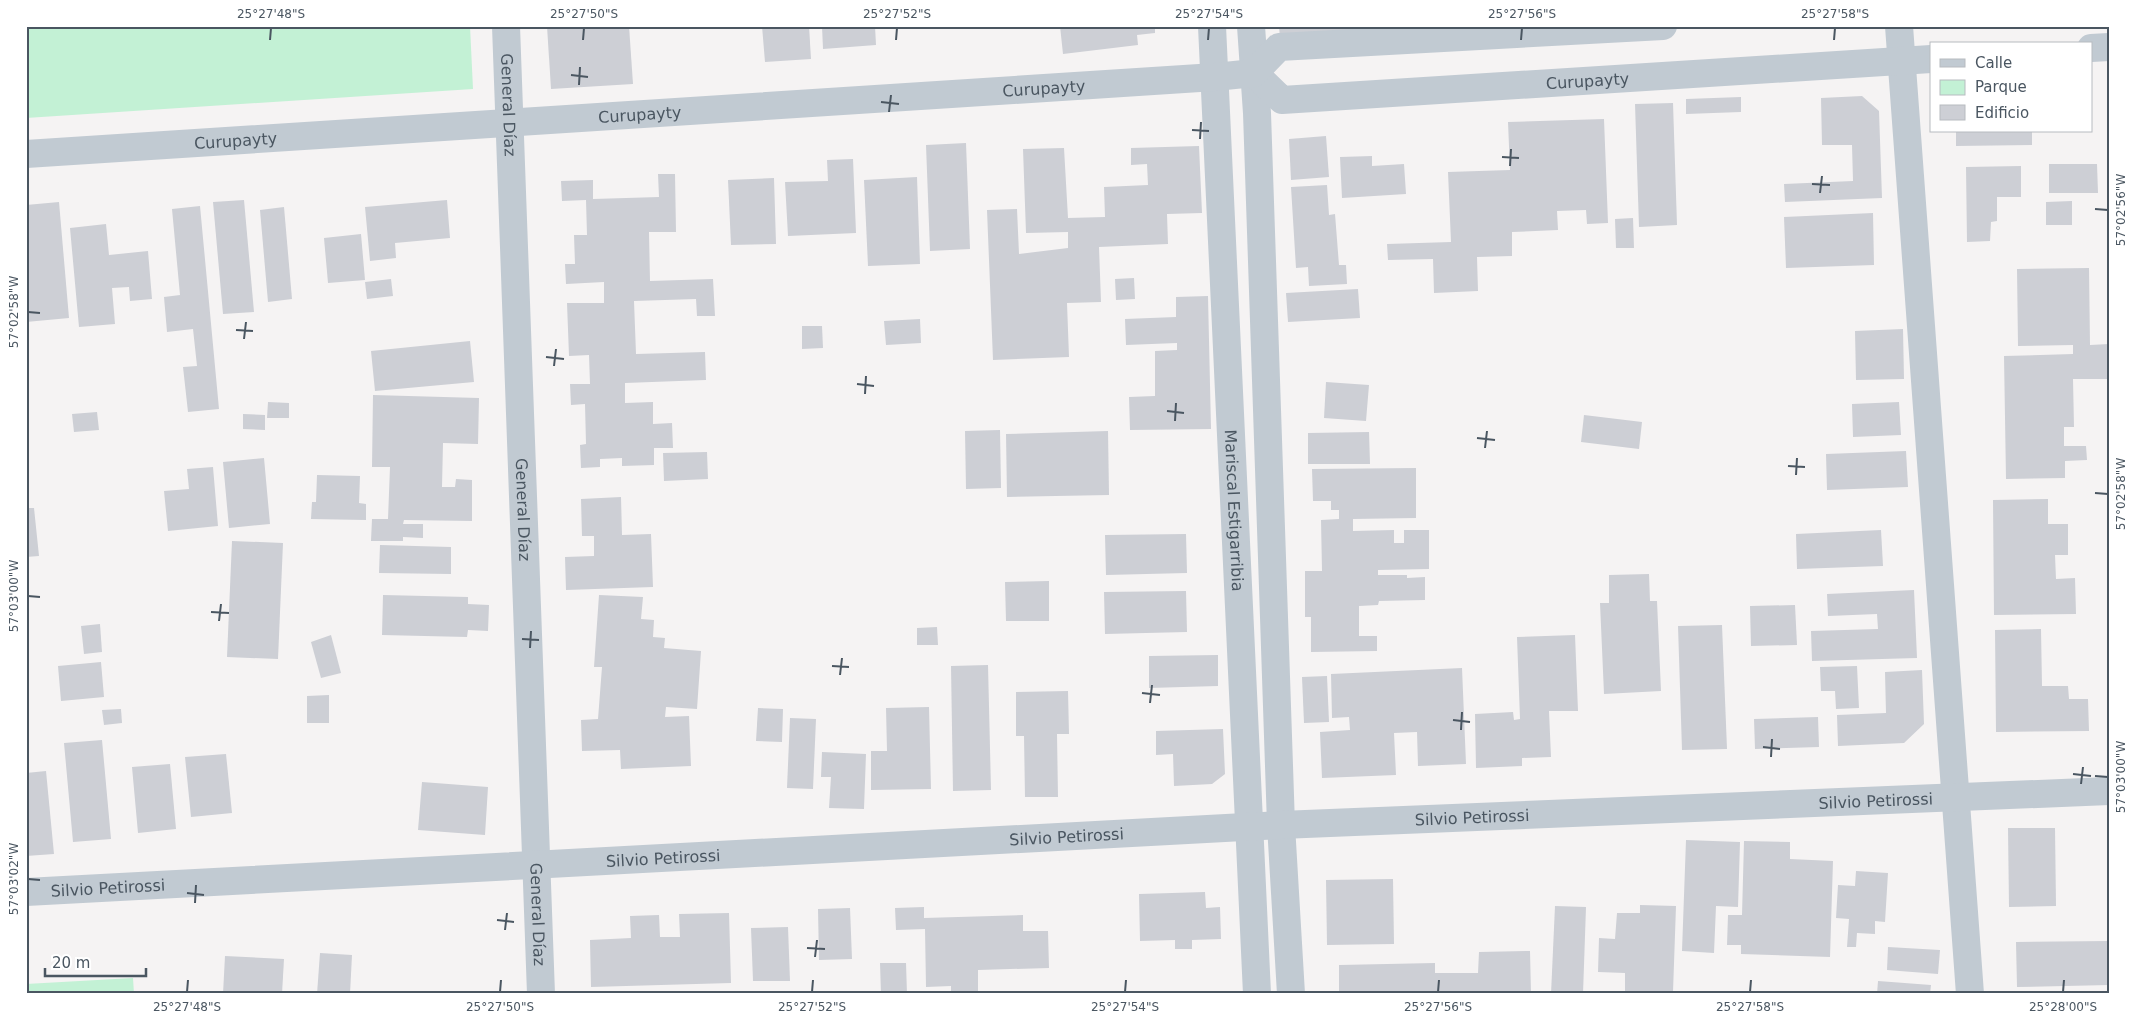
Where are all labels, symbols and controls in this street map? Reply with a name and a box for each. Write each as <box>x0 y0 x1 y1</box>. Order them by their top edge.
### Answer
text: 25°27'48"S <box>237 7 305 21</box>
text: 25°27'50"S <box>550 7 618 21</box>
text: 25°27'52"S <box>863 7 931 21</box>
text: 25°27'54"S <box>1175 7 1243 21</box>
text: 25°27'56"S <box>1488 7 1556 21</box>
text: 25°27'58"S <box>1801 7 1869 21</box>
legend <box>1930 42 2092 132</box>
street label: General Díaz <box>497 53 520 157</box>
text: Calle <box>1975 54 2012 72</box>
street label: Curupayty <box>1545 69 1630 93</box>
street label: Curupayty <box>1002 76 1086 101</box>
text: Parque <box>1975 78 2027 96</box>
street label: Curupayty <box>598 103 682 127</box>
text: Edificio <box>1975 104 2029 122</box>
street label: Curupayty <box>193 129 278 153</box>
text: 57°02'56"W <box>2114 174 2128 246</box>
text: 57°02'58"W <box>7 276 21 348</box>
street label: Mariscal Estigarribia <box>1221 429 1247 592</box>
street label: General Díaz <box>512 458 534 562</box>
text: 57°02'58"W <box>2114 458 2128 530</box>
text: 57°03'00"W <box>7 560 21 632</box>
text: 57°03'00"W <box>2114 741 2128 813</box>
street label: Silvio Petirossi <box>1818 789 1933 813</box>
street label: Silvio Petirossi <box>1414 806 1530 829</box>
street label: Silvio Petirossi <box>1009 824 1124 849</box>
text: 57°03'02"W <box>7 843 21 915</box>
street label: Silvio Petirossi <box>605 846 721 871</box>
street label: General Díaz <box>526 863 549 966</box>
street label: Silvio Petirossi <box>50 876 166 901</box>
scale bar <box>45 945 146 977</box>
text: 20 m <box>52 954 90 972</box>
text: 25°27'48"S <box>153 1000 221 1014</box>
text: 25°27'50"S <box>466 1000 534 1014</box>
text: 25°27'52"S <box>778 1000 846 1014</box>
text: 25°27'54"S <box>1091 1000 1159 1014</box>
text: 25°27'56"S <box>1404 1000 1472 1014</box>
text: 25°27'58"S <box>1716 1000 1784 1014</box>
text: 25°28'00"S <box>2029 1000 2097 1014</box>

